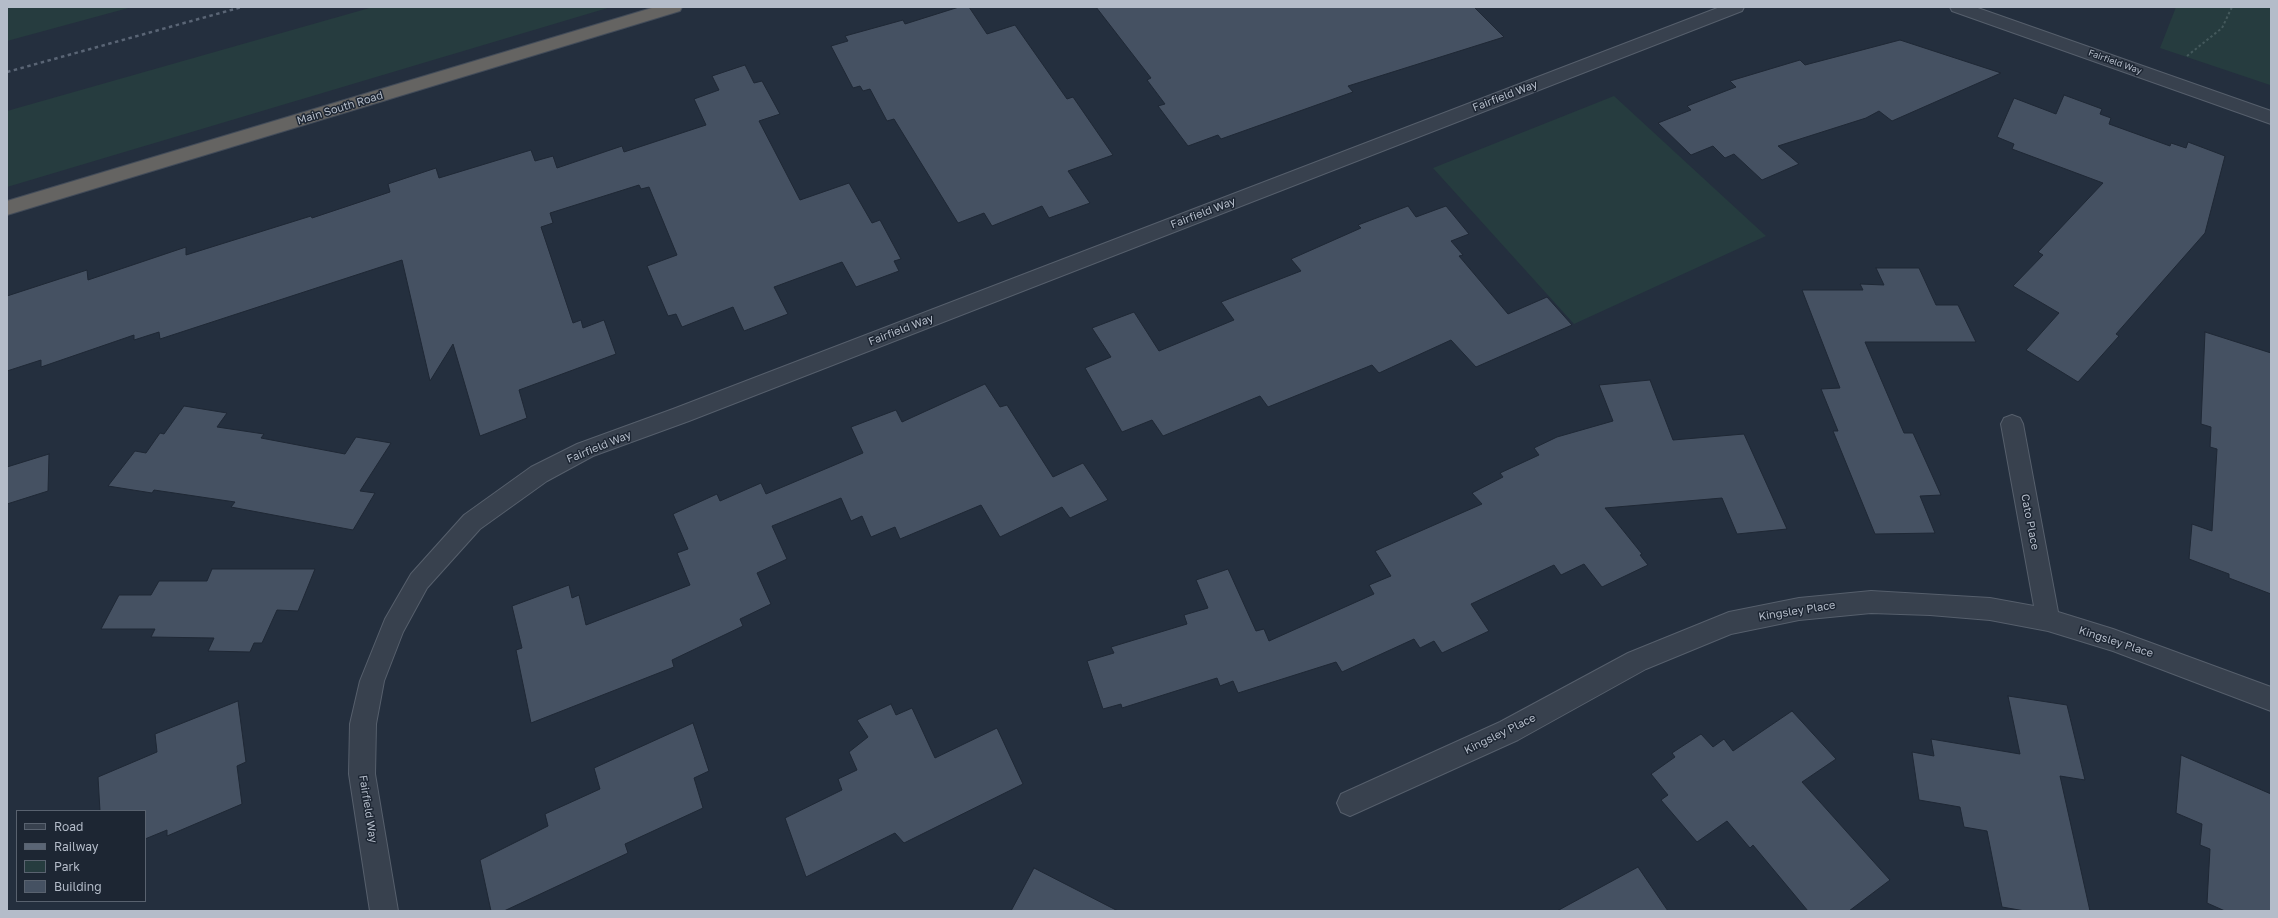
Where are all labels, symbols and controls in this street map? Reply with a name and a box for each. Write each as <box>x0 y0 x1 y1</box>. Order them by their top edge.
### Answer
street label: Fairfield Way <box>2087 47 2143 77</box>
street label: Fairfield Way <box>1471 78 1539 114</box>
street label: Main South Road <box>295 89 385 127</box>
street label: Fairfield Way <box>1169 195 1237 231</box>
street label: Fairfield Way <box>867 312 935 348</box>
street label: Fairfield Way <box>565 428 633 466</box>
street label: Cato Place <box>2018 493 2042 551</box>
street label: Kingsley Place <box>1758 598 1836 624</box>
street label: Kingsley Place <box>2077 624 2155 660</box>
street label: Kingsley Place <box>1462 711 1538 757</box>
street label: Fairfield Way <box>356 774 380 844</box>
legend <box>16 810 146 902</box>
text: Road <box>54 819 83 834</box>
text: Railway <box>54 839 99 854</box>
text: Park <box>54 859 80 874</box>
text: Building <box>54 879 102 894</box>

